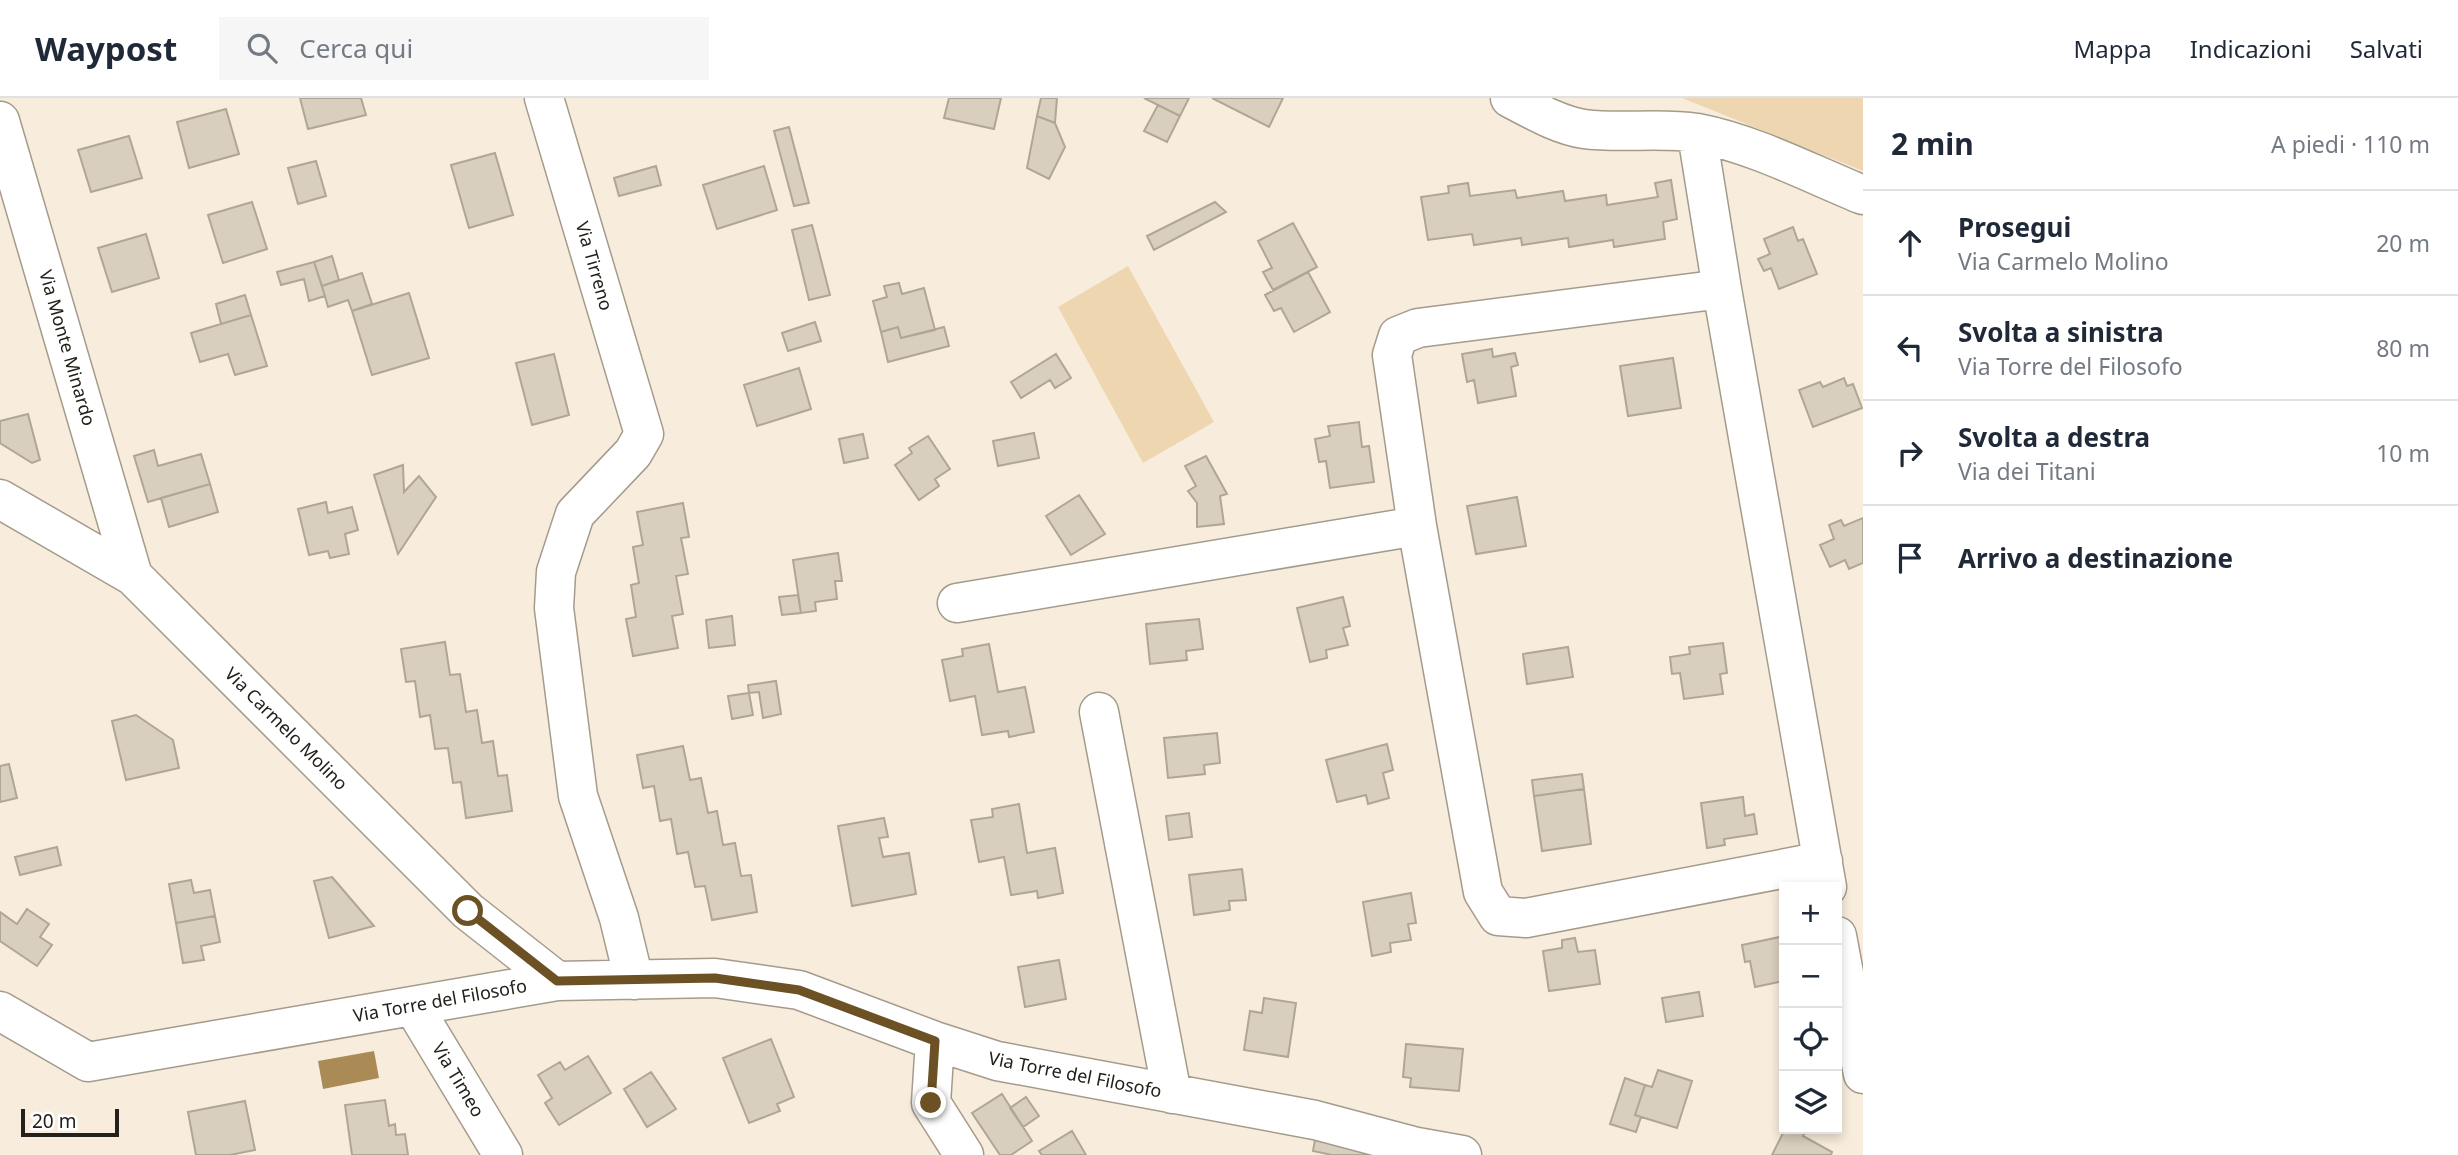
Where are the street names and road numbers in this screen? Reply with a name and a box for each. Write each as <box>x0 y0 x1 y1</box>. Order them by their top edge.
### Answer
street label: Via Tirreno <box>571 218 619 313</box>
street label: Via Monte Minardo <box>34 267 102 428</box>
street label: Via Carmelo Molino <box>220 662 353 795</box>
street label: Via Torre del Filosofo <box>351 973 529 1027</box>
street label: Via Timeo <box>427 1038 490 1121</box>
street label: Via Torre del Filosofo <box>987 1045 1164 1103</box>

